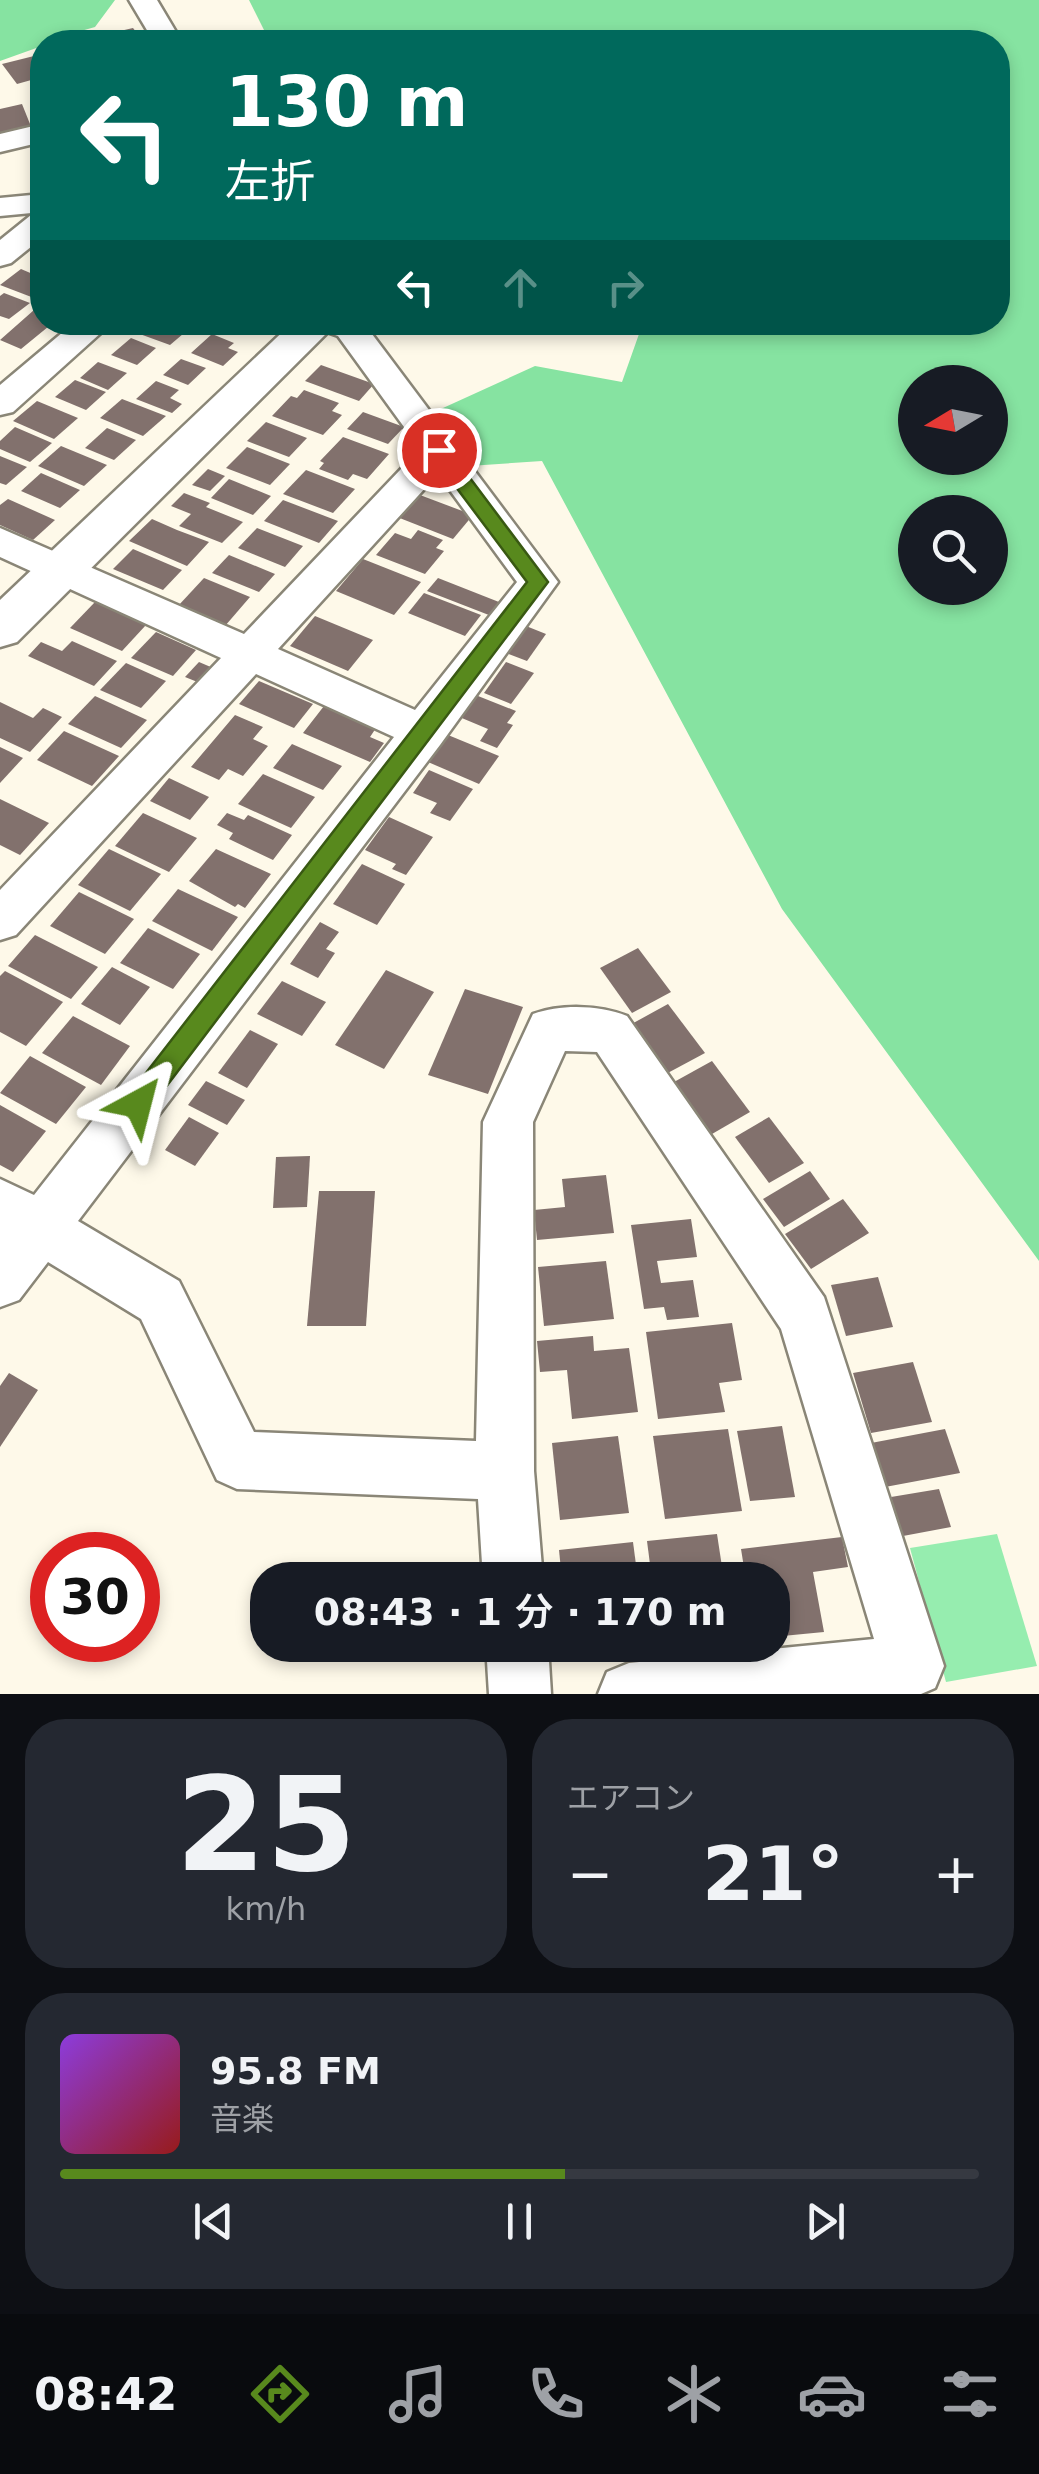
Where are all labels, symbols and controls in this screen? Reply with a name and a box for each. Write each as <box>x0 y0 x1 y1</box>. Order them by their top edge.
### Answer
text: 130 m <box>225 61 468 143</box>
icon: left <box>60 70 190 200</box>
text: 左折 <box>225 155 315 208</box>
icon: left <box>388 260 443 315</box>
icon: ahead <box>493 260 548 315</box>
icon: right <box>598 260 653 315</box>
north arrow <box>898 365 1008 475</box>
map controls <box>898 365 1008 605</box>
pin <box>397 408 482 493</box>
icon: arrive <box>412 423 467 478</box>
button: search <box>898 495 1008 605</box>
position arrow <box>86 1052 190 1156</box>
speed limit sign: 30 <box>30 1532 160 1662</box>
text: 08:43 · 1 分 · 170 m <box>314 1590 726 1634</box>
text: 25 <box>176 1749 356 1901</box>
text: エアコン <box>567 1779 695 1817</box>
text: 21° <box>702 1830 844 1918</box>
text: − <box>567 1842 613 1906</box>
text: + <box>933 1842 979 1906</box>
text: km/h <box>226 1890 306 1928</box>
text: 95.8 FM <box>210 2049 381 2093</box>
text: 音楽 <box>210 2100 274 2138</box>
icon: previous <box>186 2194 241 2249</box>
icon: pause <box>492 2194 547 2249</box>
icon: next <box>798 2194 853 2249</box>
icon: directions <box>245 2359 315 2429</box>
icon: music <box>383 2359 453 2429</box>
icon: phone <box>521 2359 591 2429</box>
icon: climate <box>659 2359 729 2429</box>
icon: car <box>797 2359 867 2429</box>
icon: filters <box>935 2359 1005 2429</box>
text: 08:42 <box>34 2368 177 2421</box>

